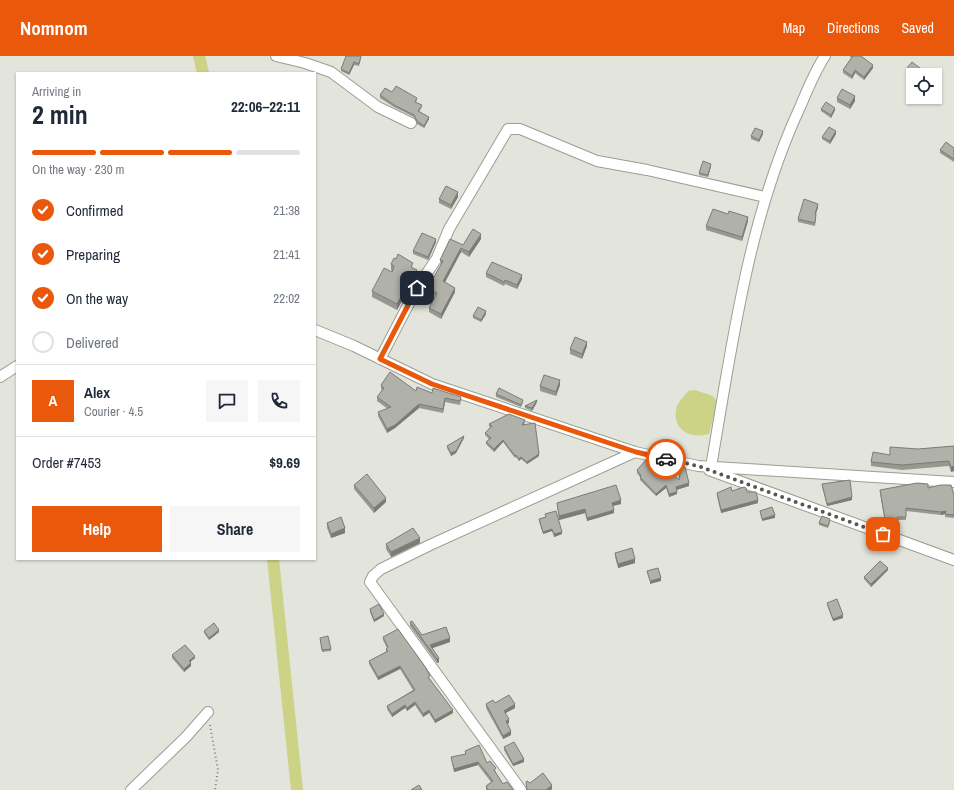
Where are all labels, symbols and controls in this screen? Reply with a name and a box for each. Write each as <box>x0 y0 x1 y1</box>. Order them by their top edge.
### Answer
text: Nomnom <box>20 15 88 41</box>
text: Map <box>783 19 805 37</box>
text: Directions <box>827 19 879 37</box>
text: Saved <box>901 19 934 37</box>
map controls <box>906 68 942 104</box>
button: locate <box>906 68 942 104</box>
text: Arriving in <box>32 83 81 100</box>
text: 22:06–22:11 <box>231 96 300 117</box>
text: 2 min <box>32 97 88 132</box>
text: On the way · 230 m <box>32 161 124 178</box>
icon: check <box>32 199 54 221</box>
text: Confirmed <box>66 200 123 221</box>
text: 21:38 <box>273 202 300 219</box>
icon: check <box>32 243 54 265</box>
text: Preparing <box>66 244 120 265</box>
text: 21:41 <box>273 246 300 263</box>
pin <box>400 271 434 305</box>
icon: home <box>406 277 428 299</box>
icon: check <box>32 287 54 309</box>
text: On the way <box>66 288 128 309</box>
text: 22:02 <box>273 290 300 307</box>
text: Delivered <box>66 332 119 353</box>
button: chat <box>206 380 248 422</box>
button: phone <box>258 380 300 422</box>
text: Alex <box>84 382 110 403</box>
text: A <box>49 390 57 411</box>
text: Courier · 4.5 <box>84 403 143 420</box>
courier <box>646 439 686 479</box>
icon: car <box>655 448 677 470</box>
text: Order #7453 <box>32 452 101 473</box>
text: $9.69 <box>269 452 300 473</box>
button: Help <box>32 506 162 552</box>
button: Share <box>170 506 300 552</box>
pin <box>866 517 900 551</box>
icon: bag <box>872 523 894 545</box>

